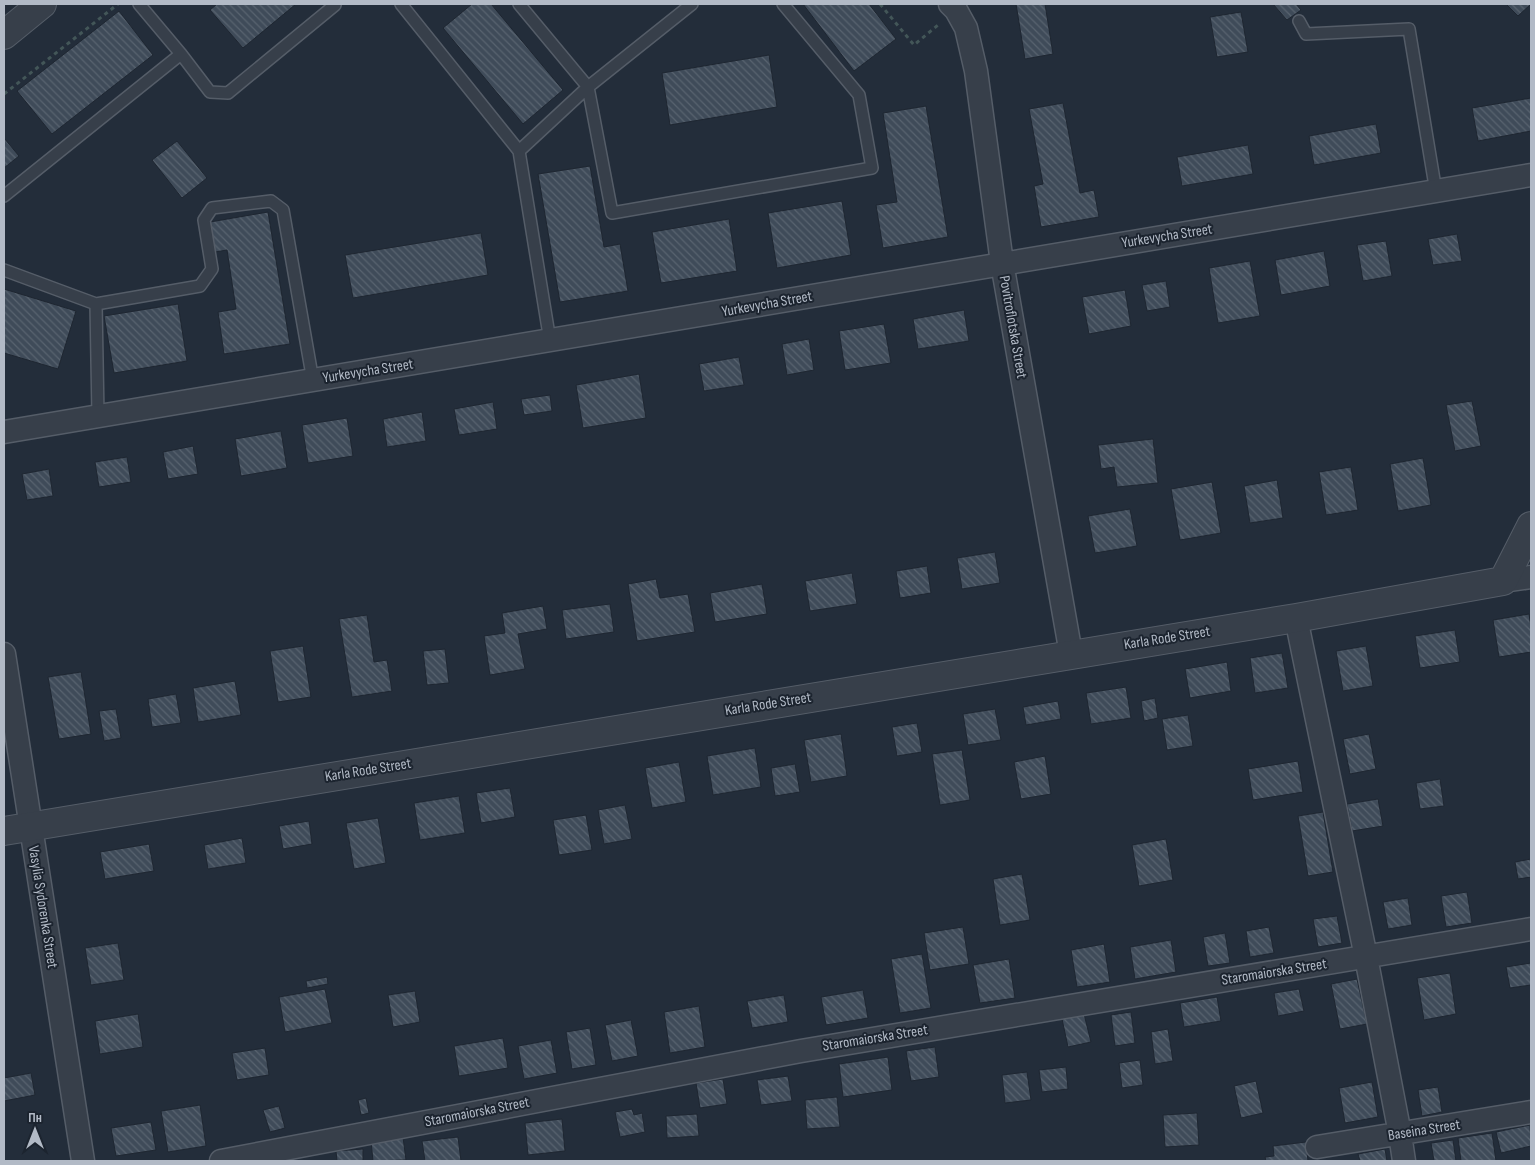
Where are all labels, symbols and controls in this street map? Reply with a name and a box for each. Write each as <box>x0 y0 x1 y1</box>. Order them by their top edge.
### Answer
street label: Yurkevycha Street <box>1120 219 1214 253</box>
street label: Povitroflotska Street <box>995 274 1031 380</box>
street label: Yurkevycha Street <box>720 287 814 321</box>
street label: Yurkevycha Street <box>321 354 415 388</box>
street label: Karla Rode Street <box>1123 622 1212 654</box>
street label: Karla Rode Street <box>724 688 813 720</box>
street label: Karla Rode Street <box>324 754 413 786</box>
street label: Vasylia Sydorenka Street <box>24 844 62 970</box>
street label: Staromaiorska Street <box>1220 954 1328 990</box>
street label: Staromaiorska Street <box>821 1020 929 1056</box>
street label: Staromaiorska Street <box>423 1092 531 1131</box>
north arrow <box>10 1105 60 1155</box>
text: Пн <box>28 1109 42 1126</box>
street label: Baseina Street <box>1386 1115 1462 1145</box>

